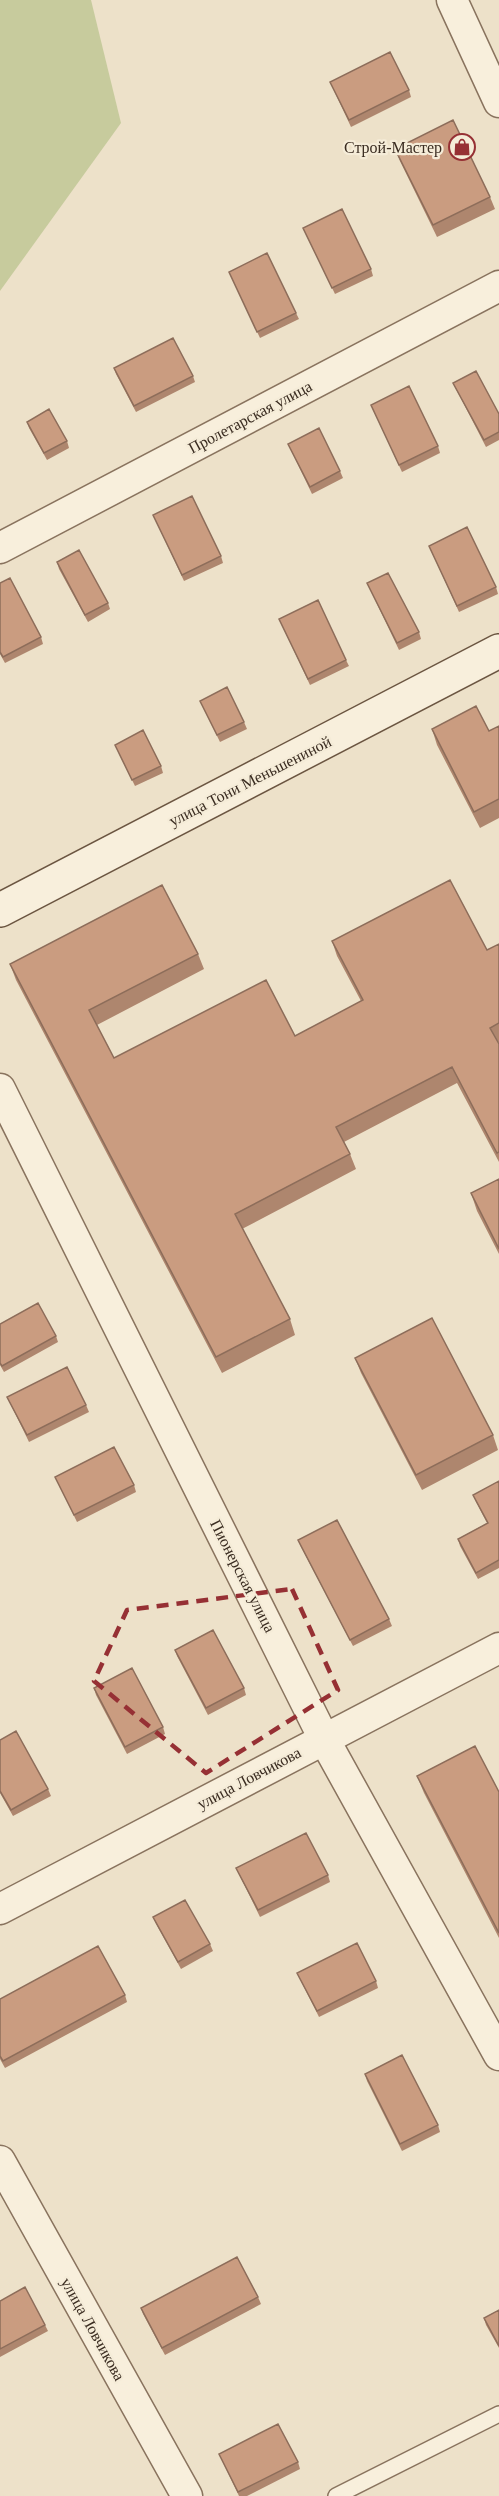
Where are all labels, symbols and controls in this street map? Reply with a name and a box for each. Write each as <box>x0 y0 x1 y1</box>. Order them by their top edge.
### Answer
shop icon: Строй-Мастер <box>447 132 477 162</box>
place label: Строй-Мастер <box>344 139 442 157</box>
street label: Пролетарская улица <box>185 377 315 458</box>
street label: улица Тони Меньшениной <box>166 732 335 830</box>
street label: Пионерская улица <box>206 1517 279 1636</box>
street label: улица Ловчикова <box>194 1744 304 1813</box>
street label: улица Ловчикова <box>57 2275 128 2384</box>

